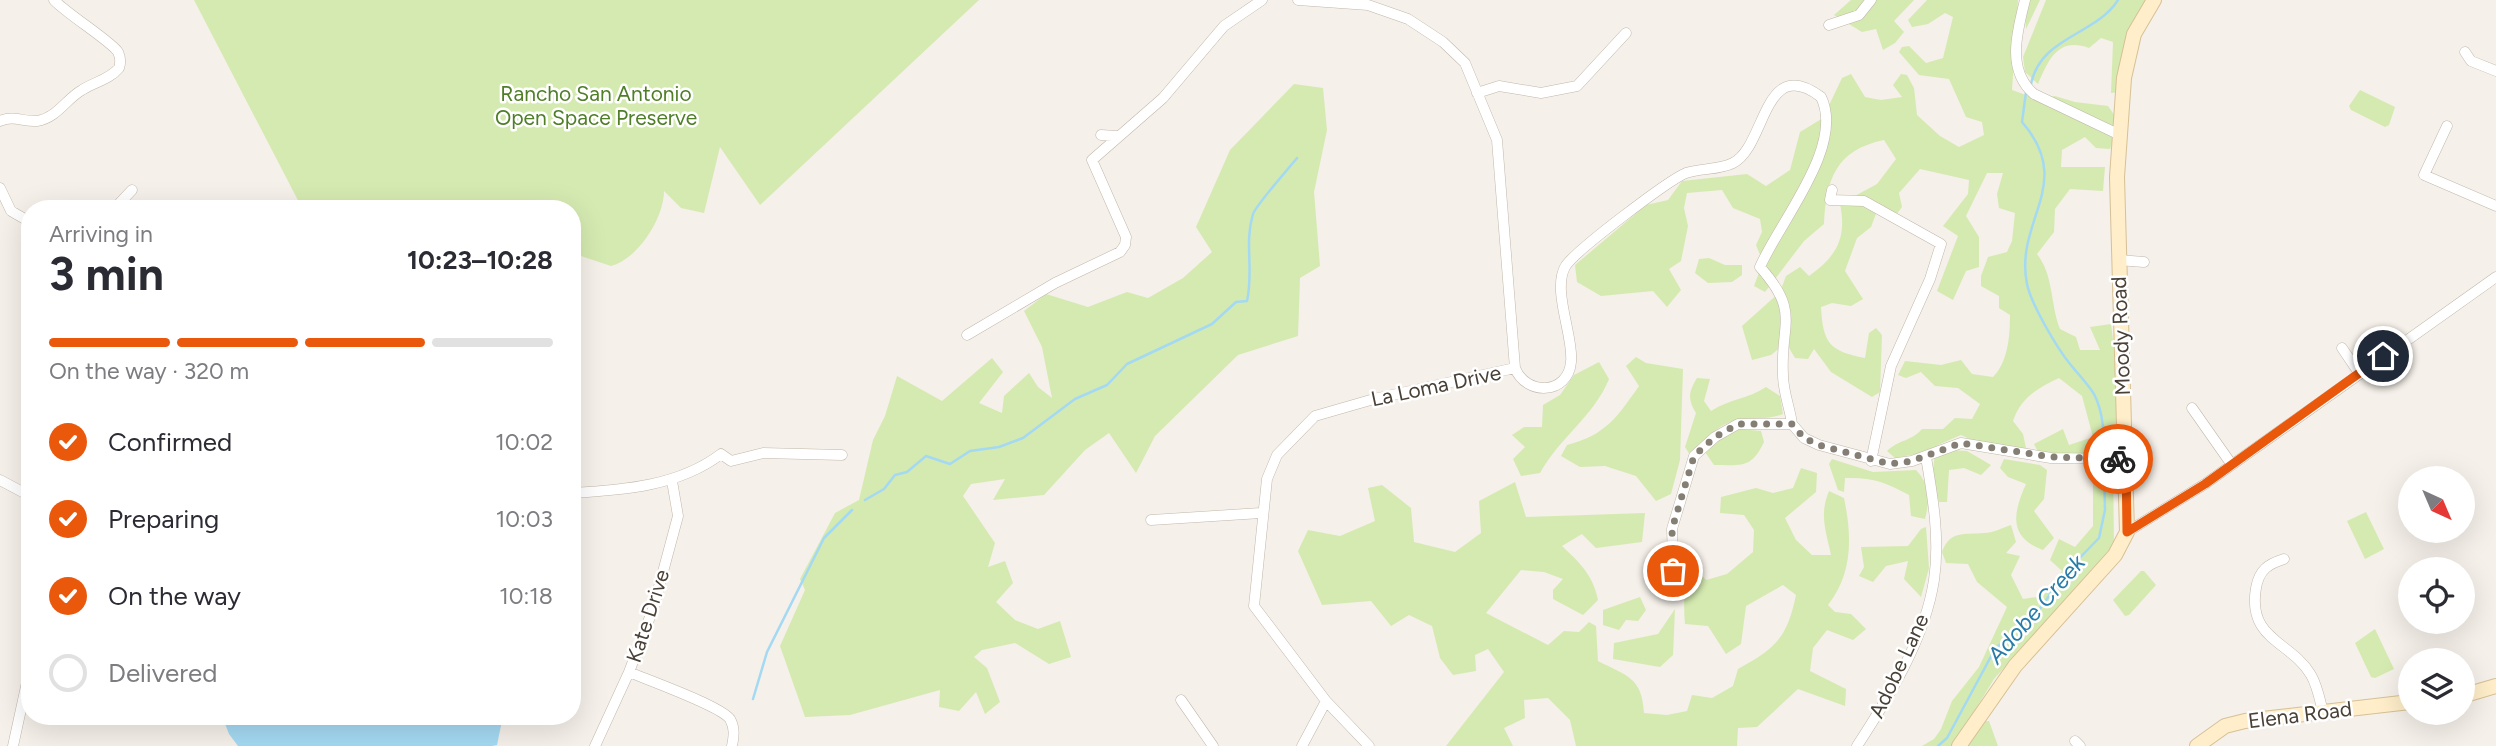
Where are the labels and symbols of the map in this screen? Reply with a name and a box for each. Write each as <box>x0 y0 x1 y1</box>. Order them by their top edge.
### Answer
park label: Rancho San Antonio Open Space Preserve <box>495 81 697 130</box>
street label: Moody Road <box>2106 276 2135 396</box>
pin <box>2353 326 2413 386</box>
street label: La Loma Drive <box>1369 360 1503 411</box>
courier <box>2083 424 2153 494</box>
north arrow <box>2398 466 2474 542</box>
pin <box>1643 541 1703 601</box>
water label: Adobe Creek <box>1981 548 2091 670</box>
street label: Kate Drive <box>621 566 674 666</box>
street label: Adobe Lane <box>1863 610 1934 722</box>
street label: Elena Road <box>2247 696 2353 733</box>

